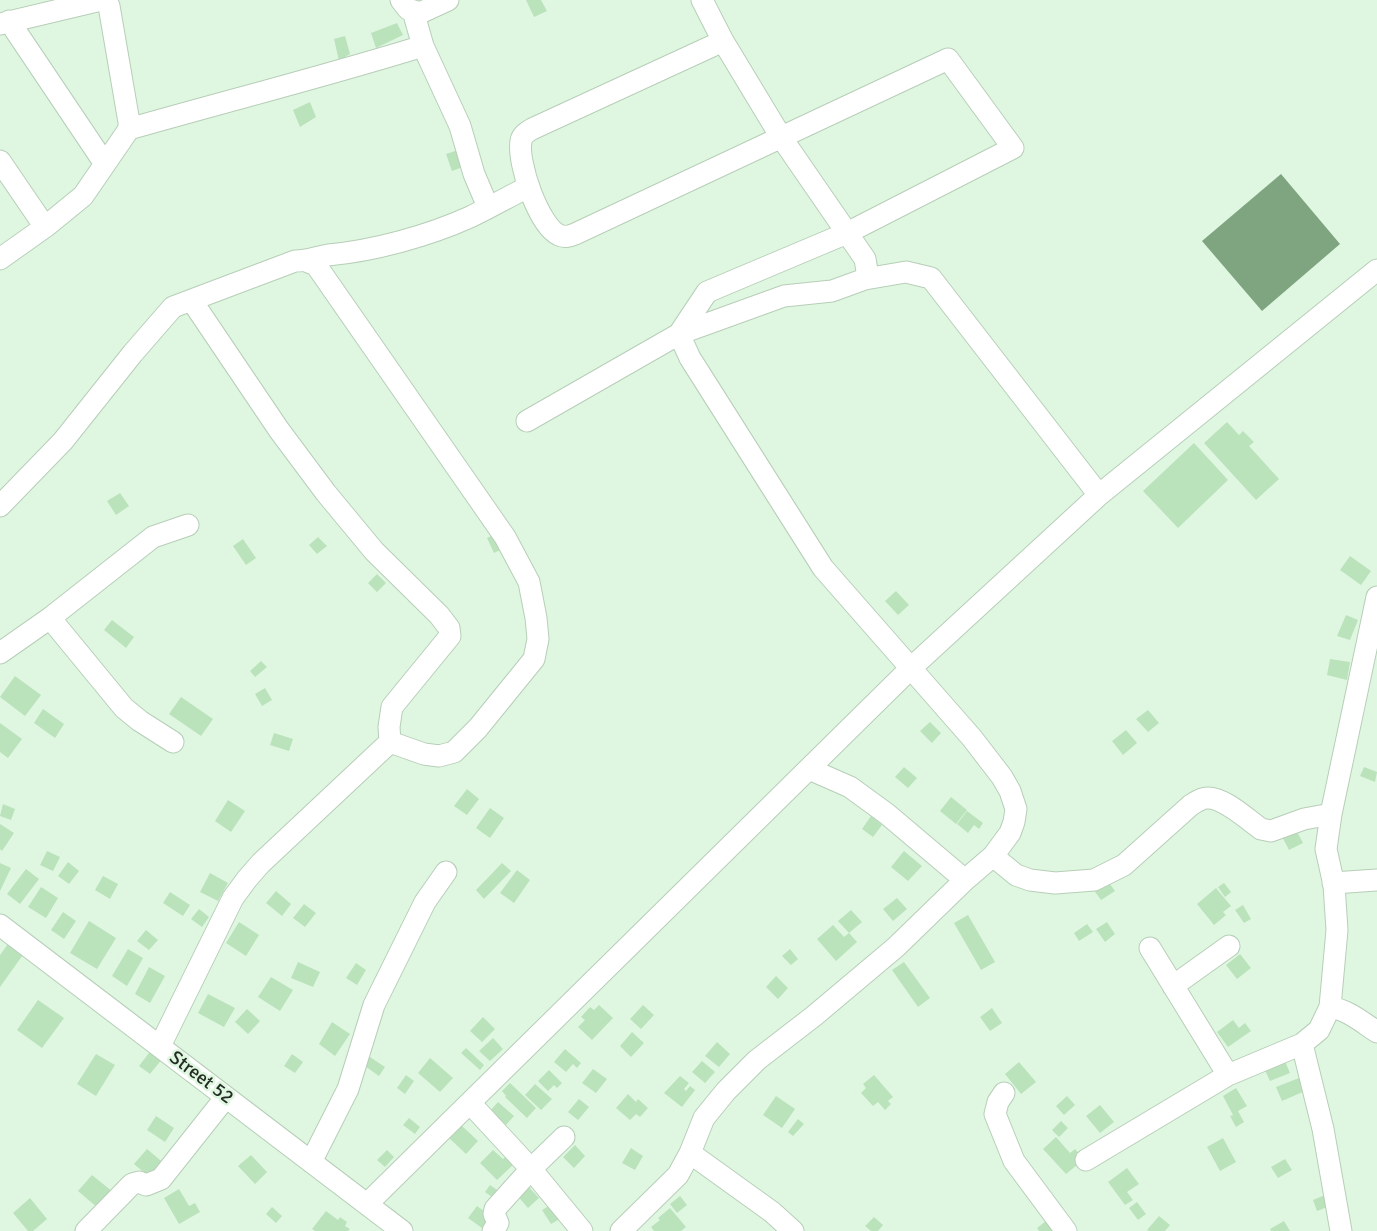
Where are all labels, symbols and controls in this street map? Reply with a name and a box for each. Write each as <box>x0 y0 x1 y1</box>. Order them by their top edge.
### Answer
street label: Street 52 <box>165 1047 237 1109</box>

